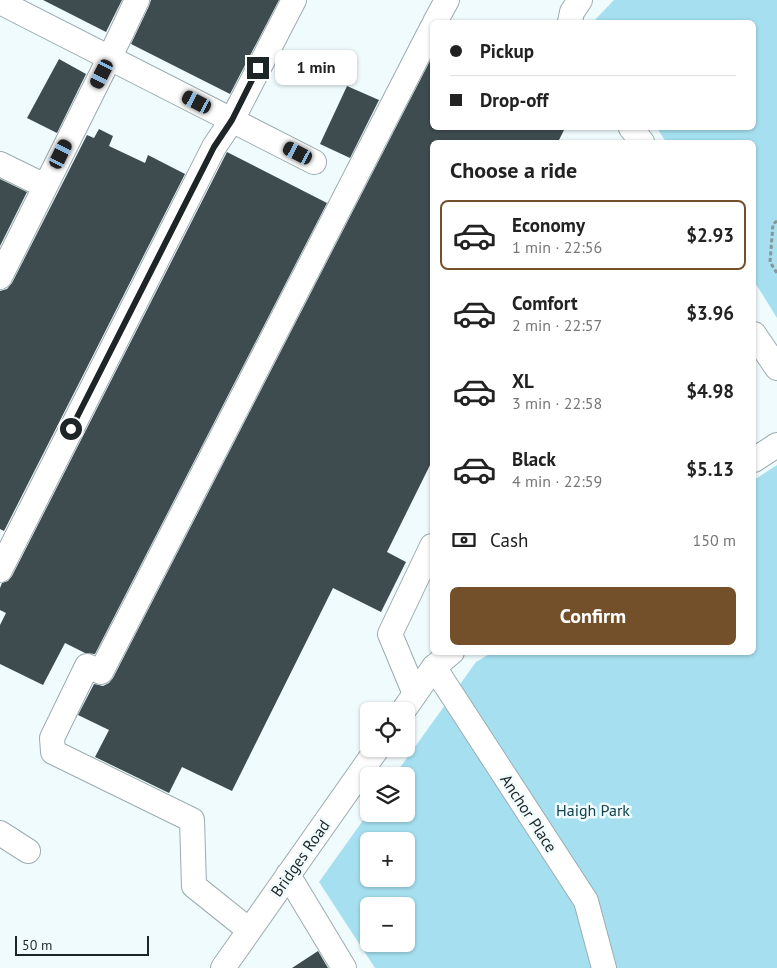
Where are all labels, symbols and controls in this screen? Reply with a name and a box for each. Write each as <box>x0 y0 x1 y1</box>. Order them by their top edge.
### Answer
text: Pickup <box>480 39 534 63</box>
callout: 1 min <box>276 50 358 86</box>
car <box>88 57 115 91</box>
route end <box>247 57 269 79</box>
text: 1 min <box>296 57 336 77</box>
text: Drop-off <box>480 88 548 112</box>
car <box>180 89 213 115</box>
car <box>47 137 74 171</box>
car <box>281 140 314 166</box>
text: Choose a ride <box>450 156 577 184</box>
icon: car <box>452 213 497 258</box>
text: Economy <box>512 213 585 237</box>
text: $2.93 <box>686 223 734 247</box>
text: 1 min · 22:56 <box>512 237 602 257</box>
icon: car <box>452 291 497 336</box>
text: Comfort <box>512 291 578 315</box>
text: $3.96 <box>686 301 734 325</box>
text: 2 min · 22:57 <box>512 315 602 335</box>
icon: car <box>452 369 497 414</box>
text: XL <box>512 369 534 393</box>
text: $4.98 <box>686 379 734 403</box>
text: 3 min · 22:58 <box>512 393 602 413</box>
route start <box>60 418 82 440</box>
icon: car <box>452 447 497 492</box>
text: Black <box>512 447 556 471</box>
text: $5.13 <box>686 457 734 481</box>
text: 4 min · 22:59 <box>512 471 602 491</box>
icon: cash <box>450 526 478 554</box>
text: Cash <box>490 528 528 552</box>
text: 150 m <box>693 530 736 550</box>
button: Confirm <box>450 587 736 645</box>
map controls <box>360 702 415 952</box>
button: locate <box>360 702 415 757</box>
button: layers <box>360 767 415 822</box>
street label: Anchor Place <box>496 770 562 856</box>
park label: Haigh Park <box>556 800 630 820</box>
street label: Bridges Road <box>266 816 334 900</box>
button: + <box>360 832 415 887</box>
button: − <box>360 897 415 952</box>
scale bar <box>15 933 149 956</box>
text: 50 m <box>22 936 52 954</box>

